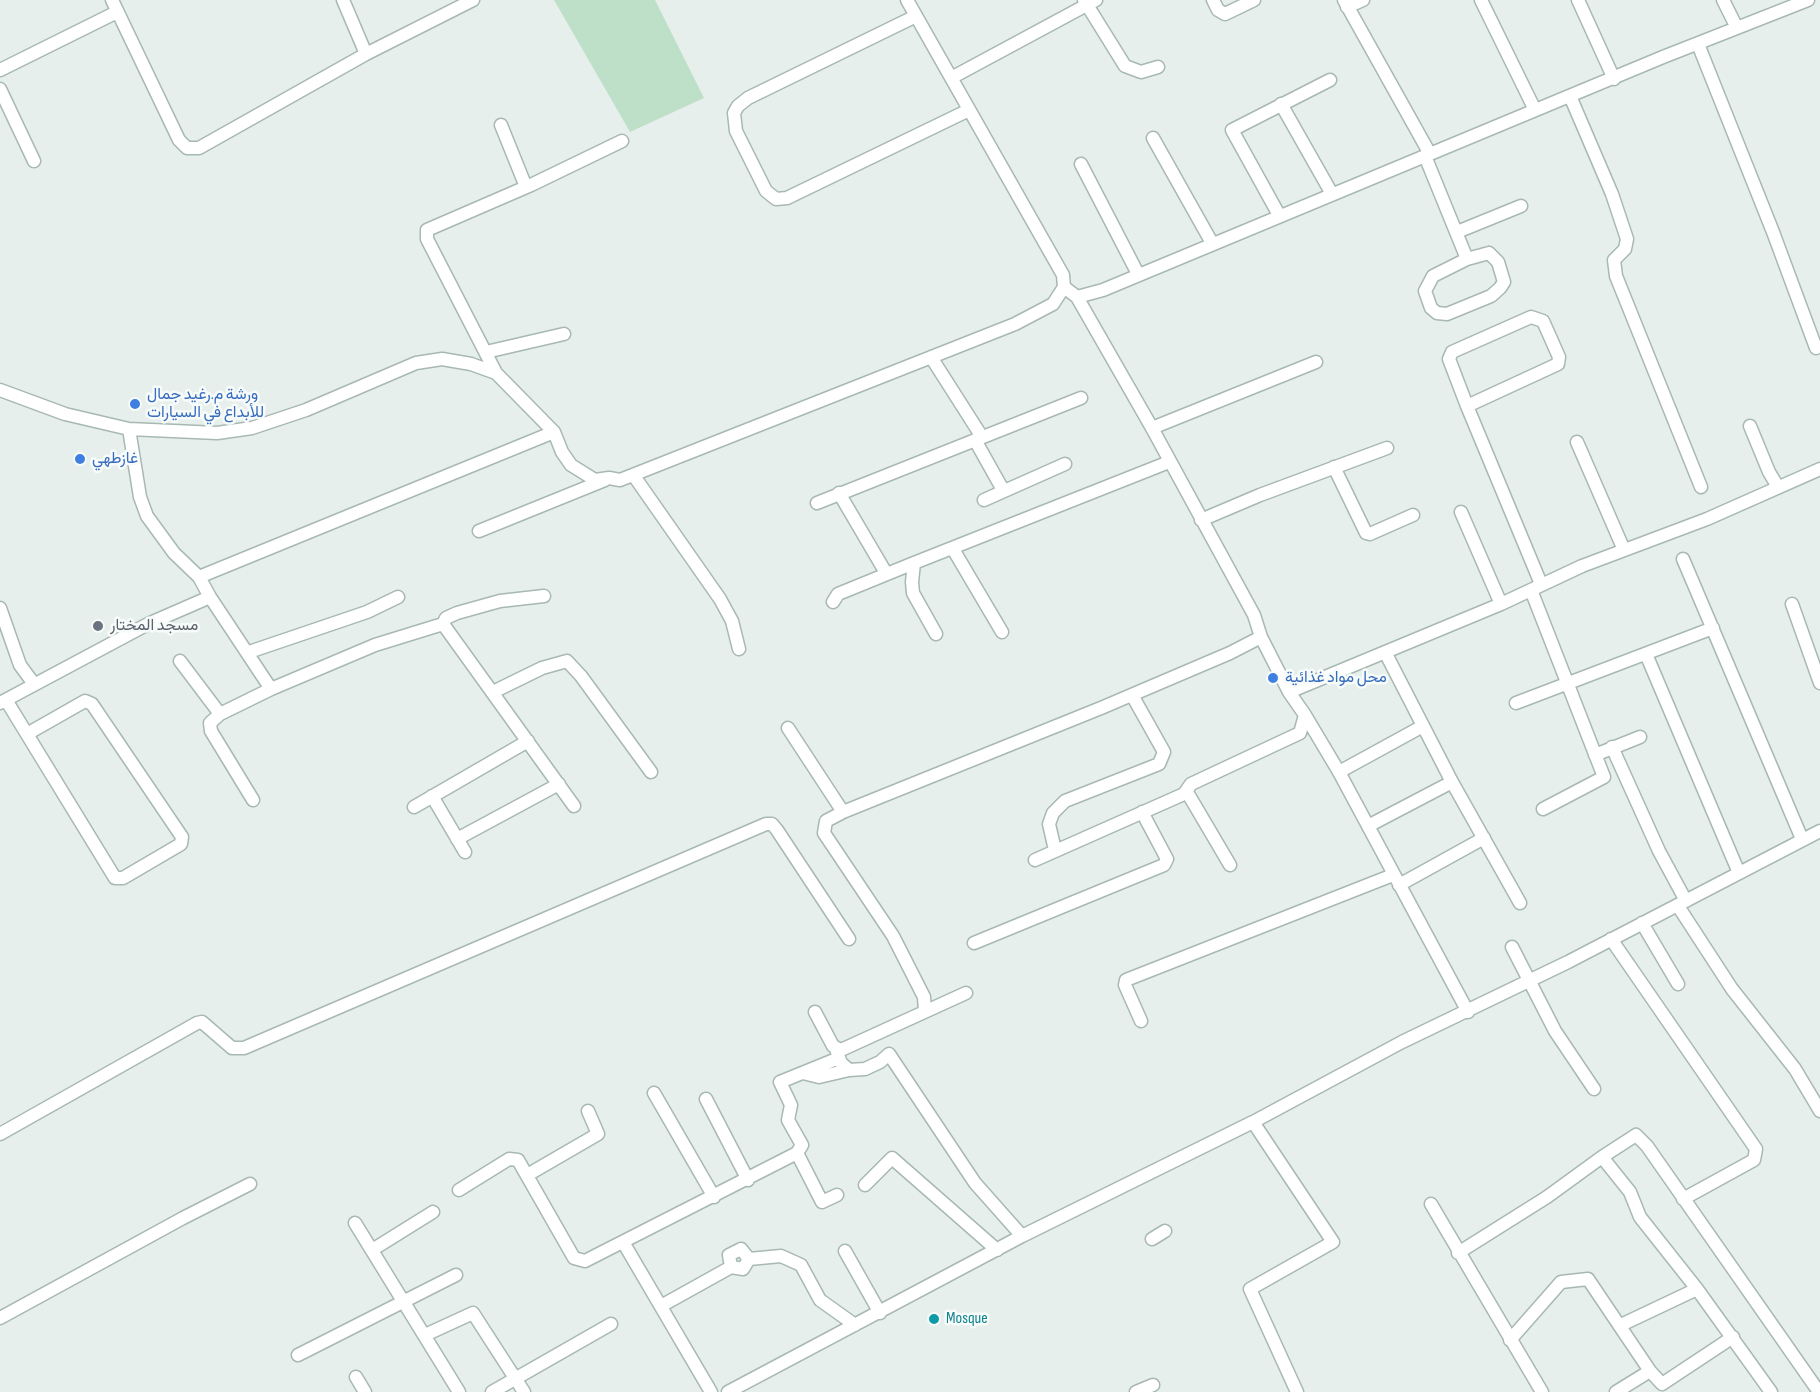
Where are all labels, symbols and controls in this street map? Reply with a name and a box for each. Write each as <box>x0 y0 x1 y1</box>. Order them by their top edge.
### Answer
place label: ورشة م.رغيد جمال للأبداع في السيارات <box>147 385 264 423</box>
marker: ورشة م.رغيد جمال للأبداع في السيارات <box>128 397 142 411</box>
place label: غازطهي <box>92 449 138 469</box>
marker: غازطهي <box>73 452 87 466</box>
place label: مسجد المختار <box>110 616 198 636</box>
marker: مسجد المختار <box>91 619 105 633</box>
place label: محل مواد غذائية <box>1285 668 1387 688</box>
marker: محل مواد غذائية <box>1266 671 1280 685</box>
place label: Mosque <box>946 1309 988 1329</box>
marker: Mosque <box>927 1312 941 1326</box>

